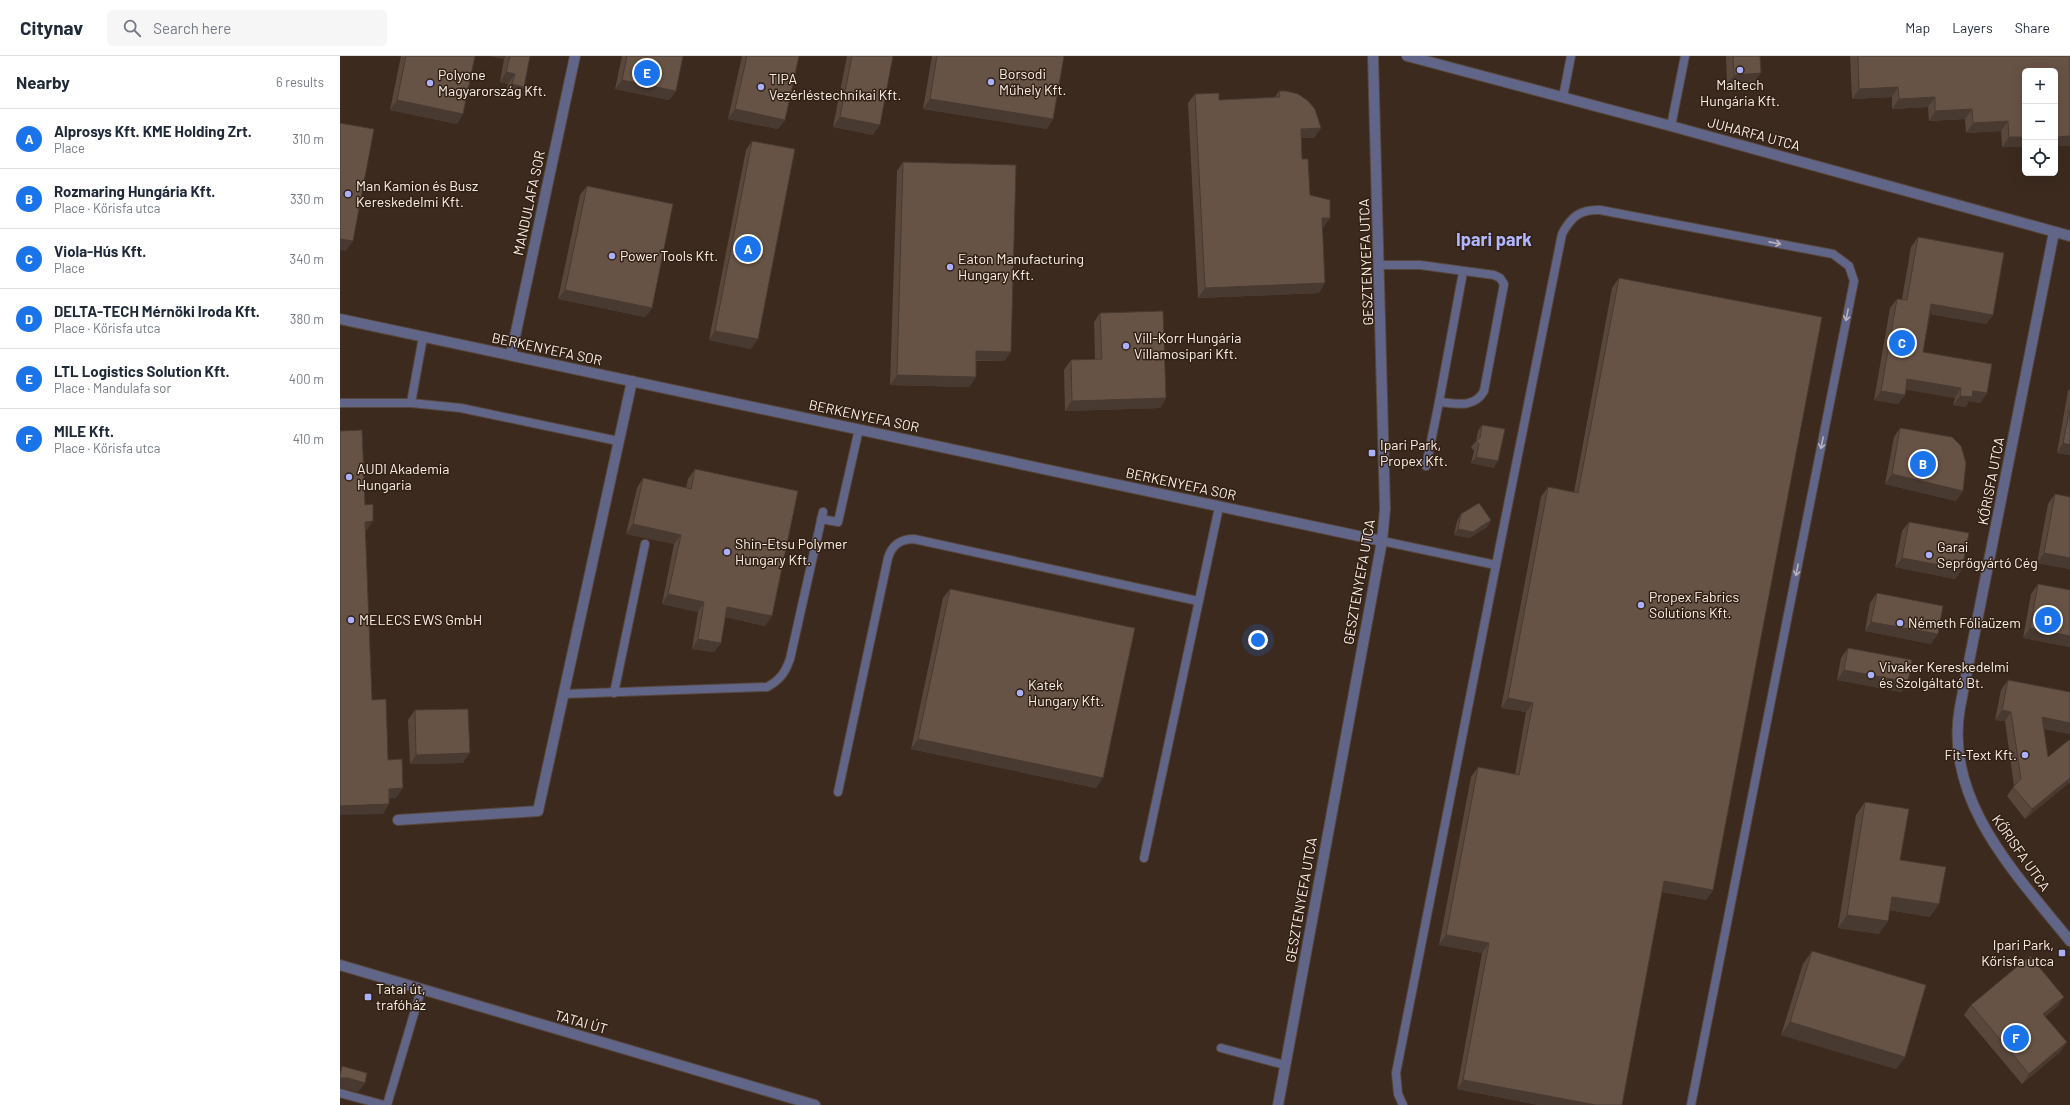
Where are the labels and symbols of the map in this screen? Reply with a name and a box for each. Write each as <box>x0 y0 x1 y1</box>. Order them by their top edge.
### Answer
pin: E <box>634 58 660 88</box>
place label: Borsodi Műhely Kft. <box>999 65 1066 98</box>
marker: Maltech Hungária Kft. <box>1735 65 1745 75</box>
place label: Polyone Magyarország Kft. <box>438 66 547 99</box>
place label: TIPA Vezérléstechnikai Kft. <box>769 70 901 103</box>
place label: Maltech Hungária Kft. <box>1700 76 1780 109</box>
marker: Borsodi Műhely Kft. <box>986 77 996 87</box>
marker: Polyone Magyarország Kft. <box>425 78 435 88</box>
marker: TIPA Vezérléstechnikai Kft. <box>756 82 766 92</box>
street label: JUHARFA UTCA <box>1706 113 1803 154</box>
street label: MANDULAFA SOR <box>509 149 548 257</box>
place label: Man Kamion és Busz Kereskedelmi Kft. <box>356 177 478 210</box>
marker: Man Kamion és Busz Kereskedelmi Kft. <box>343 189 353 199</box>
street label: GESZTENYEFA UTCA <box>1355 198 1376 326</box>
district label: Ipari park <box>1456 228 1532 250</box>
pin: A <box>735 234 761 264</box>
one-way arrow <box>1768 239 1781 247</box>
place label: Power Tools Kft. <box>620 247 718 264</box>
place label: Eaton Manufacturing Hungary Kft. <box>958 250 1084 283</box>
marker: Power Tools Kft. <box>607 251 617 261</box>
marker: Eaton Manufacturing Hungary Kft. <box>945 262 955 272</box>
one-way arrow <box>1843 308 1851 321</box>
street label: BERKENYEFA SOR <box>490 328 604 369</box>
pin: C <box>1889 328 1915 358</box>
place label: Vill-Korr Hungária Villamosipari Kft. <box>1134 329 1241 362</box>
marker: Vill-Korr Hungária Villamosipari Kft. <box>1121 341 1131 351</box>
street label: BERKENYEFA SOR <box>807 395 921 436</box>
street label: KŐRISFA UTCA <box>1974 435 2007 526</box>
place label: Ipari Park, Propex Kft. <box>1380 436 1448 469</box>
one-way arrow <box>1817 436 1825 449</box>
marker: Ipari Park, Propex Kft. <box>1367 448 1377 458</box>
pin: B <box>1910 449 1936 479</box>
place label: AUDI Akademia Hungaria <box>357 460 450 493</box>
street label: BERKENYEFA SOR <box>1124 463 1238 504</box>
marker: AUDI Akademia Hungaria <box>344 472 354 482</box>
street label: GESZTENYEFA UTCA <box>1339 517 1378 646</box>
place label: Shin-Etsu Polymer Hungary Kft. <box>735 535 847 568</box>
place label: Garai Seprőgyártó Cég <box>1937 538 2038 571</box>
marker: Shin-Etsu Polymer Hungary Kft. <box>722 547 732 557</box>
marker: Garai Seprőgyártó Cég <box>1924 550 1934 560</box>
one-way arrow <box>1792 563 1800 576</box>
place label: Propex Fabrics Solutions Kft. <box>1649 588 1740 621</box>
marker: Propex Fabrics Solutions Kft. <box>1636 600 1646 610</box>
pin: D <box>2035 605 2061 635</box>
place label: MELECS EWS GmbH <box>359 611 482 628</box>
place label: Németh Fóliaüzem <box>1908 614 2021 631</box>
marker: MELECS EWS GmbH <box>346 615 356 625</box>
marker: Németh Fóliaüzem <box>1895 618 1905 628</box>
your location <box>1248 630 1268 650</box>
place label: Vivaker Kereskedelmi és Szolgáltató Bt. <box>1879 658 2009 691</box>
marker: Vivaker Kereskedelmi és Szolgáltató Bt. <box>1866 670 1876 680</box>
place label: Katek Hungary Kft. <box>1028 676 1104 709</box>
marker: Katek Hungary Kft. <box>1015 688 1025 698</box>
place label: Fit-Text Kft. <box>1944 746 2017 763</box>
marker: Fit-Text Kft. <box>2020 750 2030 760</box>
street label: KŐRISFA UTCA <box>1989 811 2054 895</box>
street label: GESZTENYEFA UTCA <box>1281 835 1320 964</box>
place label: Ipari Park, Kőrisfa utca <box>1981 936 2054 969</box>
marker: Ipari Park, Kőrisfa utca <box>2057 948 2067 958</box>
place label: Tatai út, trafóház <box>376 980 426 1013</box>
marker: Tatai út, trafóház <box>363 992 373 1002</box>
street label: TATAI ÚT <box>553 1006 609 1037</box>
pin: F <box>2003 1023 2029 1053</box>

